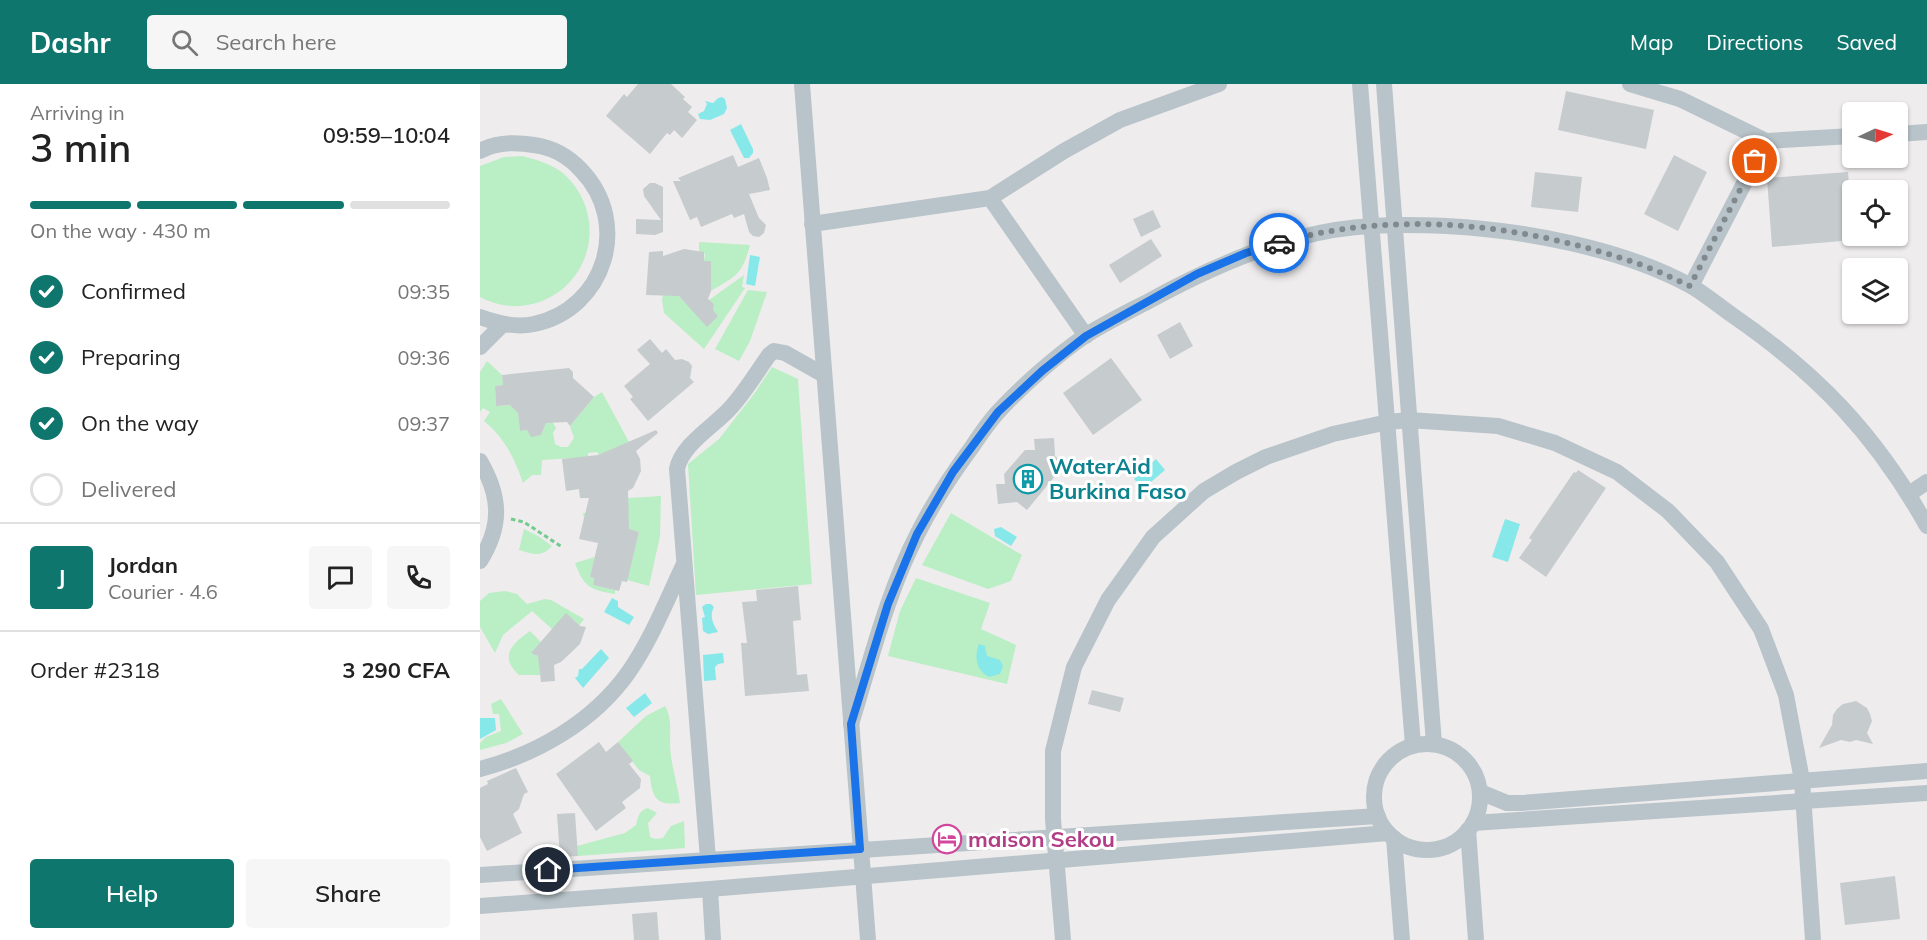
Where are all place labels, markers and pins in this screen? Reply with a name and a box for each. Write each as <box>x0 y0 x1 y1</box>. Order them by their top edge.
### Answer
pin <box>1729 135 1780 186</box>
place label: WaterAid Burkina Faso <box>1049 452 1187 505</box>
building icon: WaterAid Burkina Faso <box>1012 463 1044 495</box>
hotel icon: maison Sekou <box>931 823 963 855</box>
place label: maison Sekou <box>968 825 1115 853</box>
pin <box>522 844 573 895</box>

